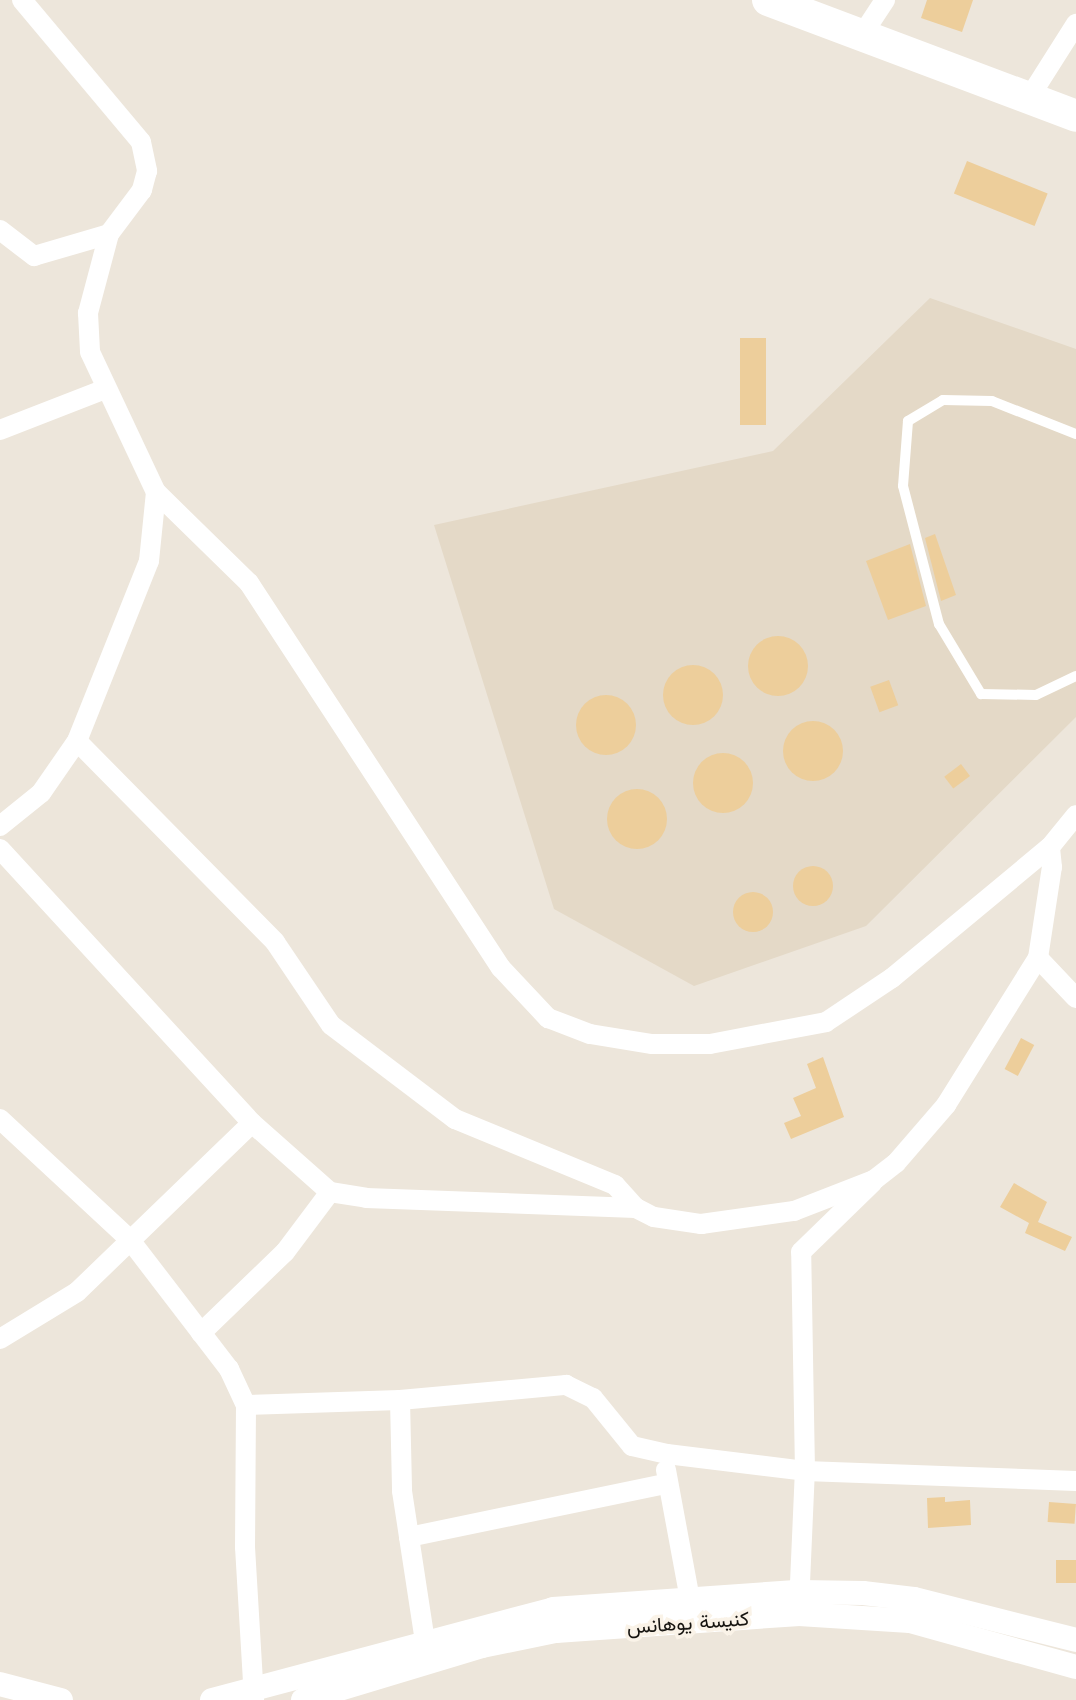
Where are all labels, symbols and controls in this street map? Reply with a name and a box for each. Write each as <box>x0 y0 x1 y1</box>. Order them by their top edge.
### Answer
street label: كنيسة يوهانس <box>626 1607 750 1639</box>

